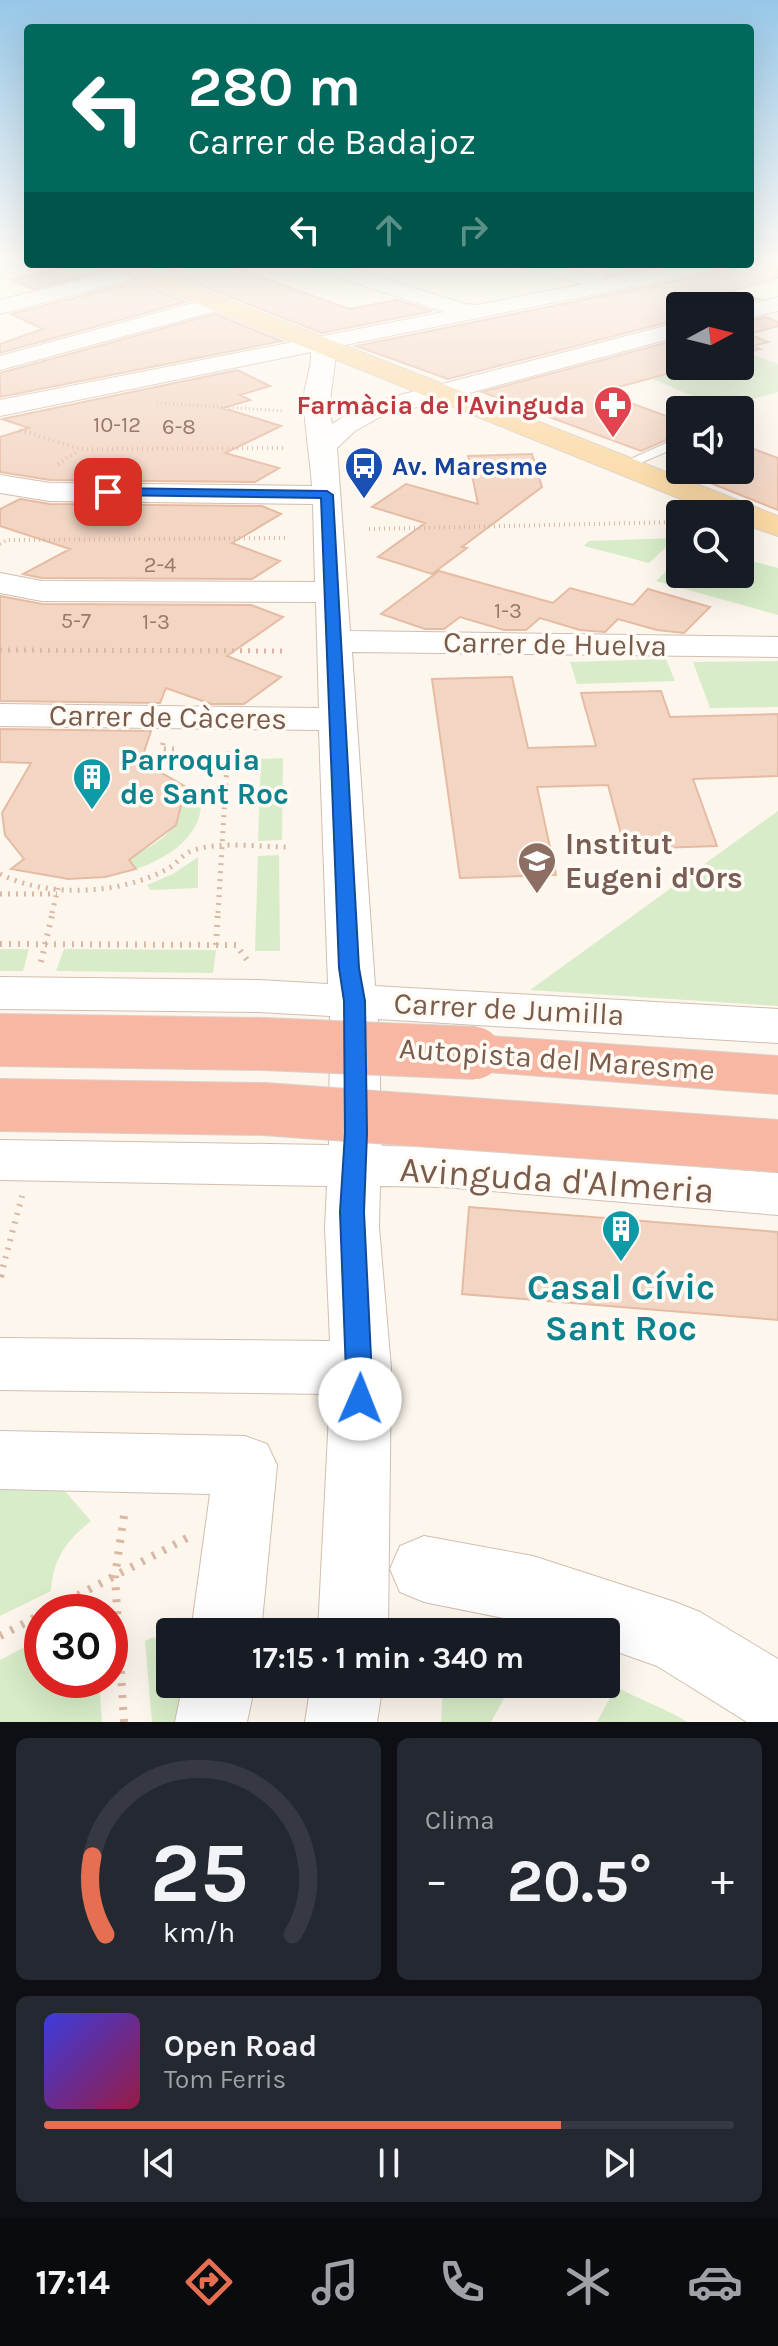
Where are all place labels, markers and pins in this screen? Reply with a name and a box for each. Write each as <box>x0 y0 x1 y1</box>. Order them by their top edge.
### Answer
pharmacy icon: Farmàcia de l'Avinguda <box>592 384 634 439</box>
place label: Farmàcia de l'Avinguda <box>297 390 585 421</box>
bus stop icon: Av. Maresme <box>343 445 385 500</box>
place label: Av. Maresme <box>392 451 548 482</box>
pin <box>74 458 142 526</box>
place label: Parroquia de Sant Roc <box>120 742 289 812</box>
building icon: Parroquia de Sant Roc <box>71 756 113 811</box>
place label: Institut Eugeni d'Ors <box>565 826 743 896</box>
school or university icon: Institut Eugeni d'Ors <box>516 840 558 895</box>
building icon: Casal Cívic Sant Roc <box>600 1208 642 1263</box>
place label: Casal Cívic Sant Roc <box>527 1266 715 1349</box>

